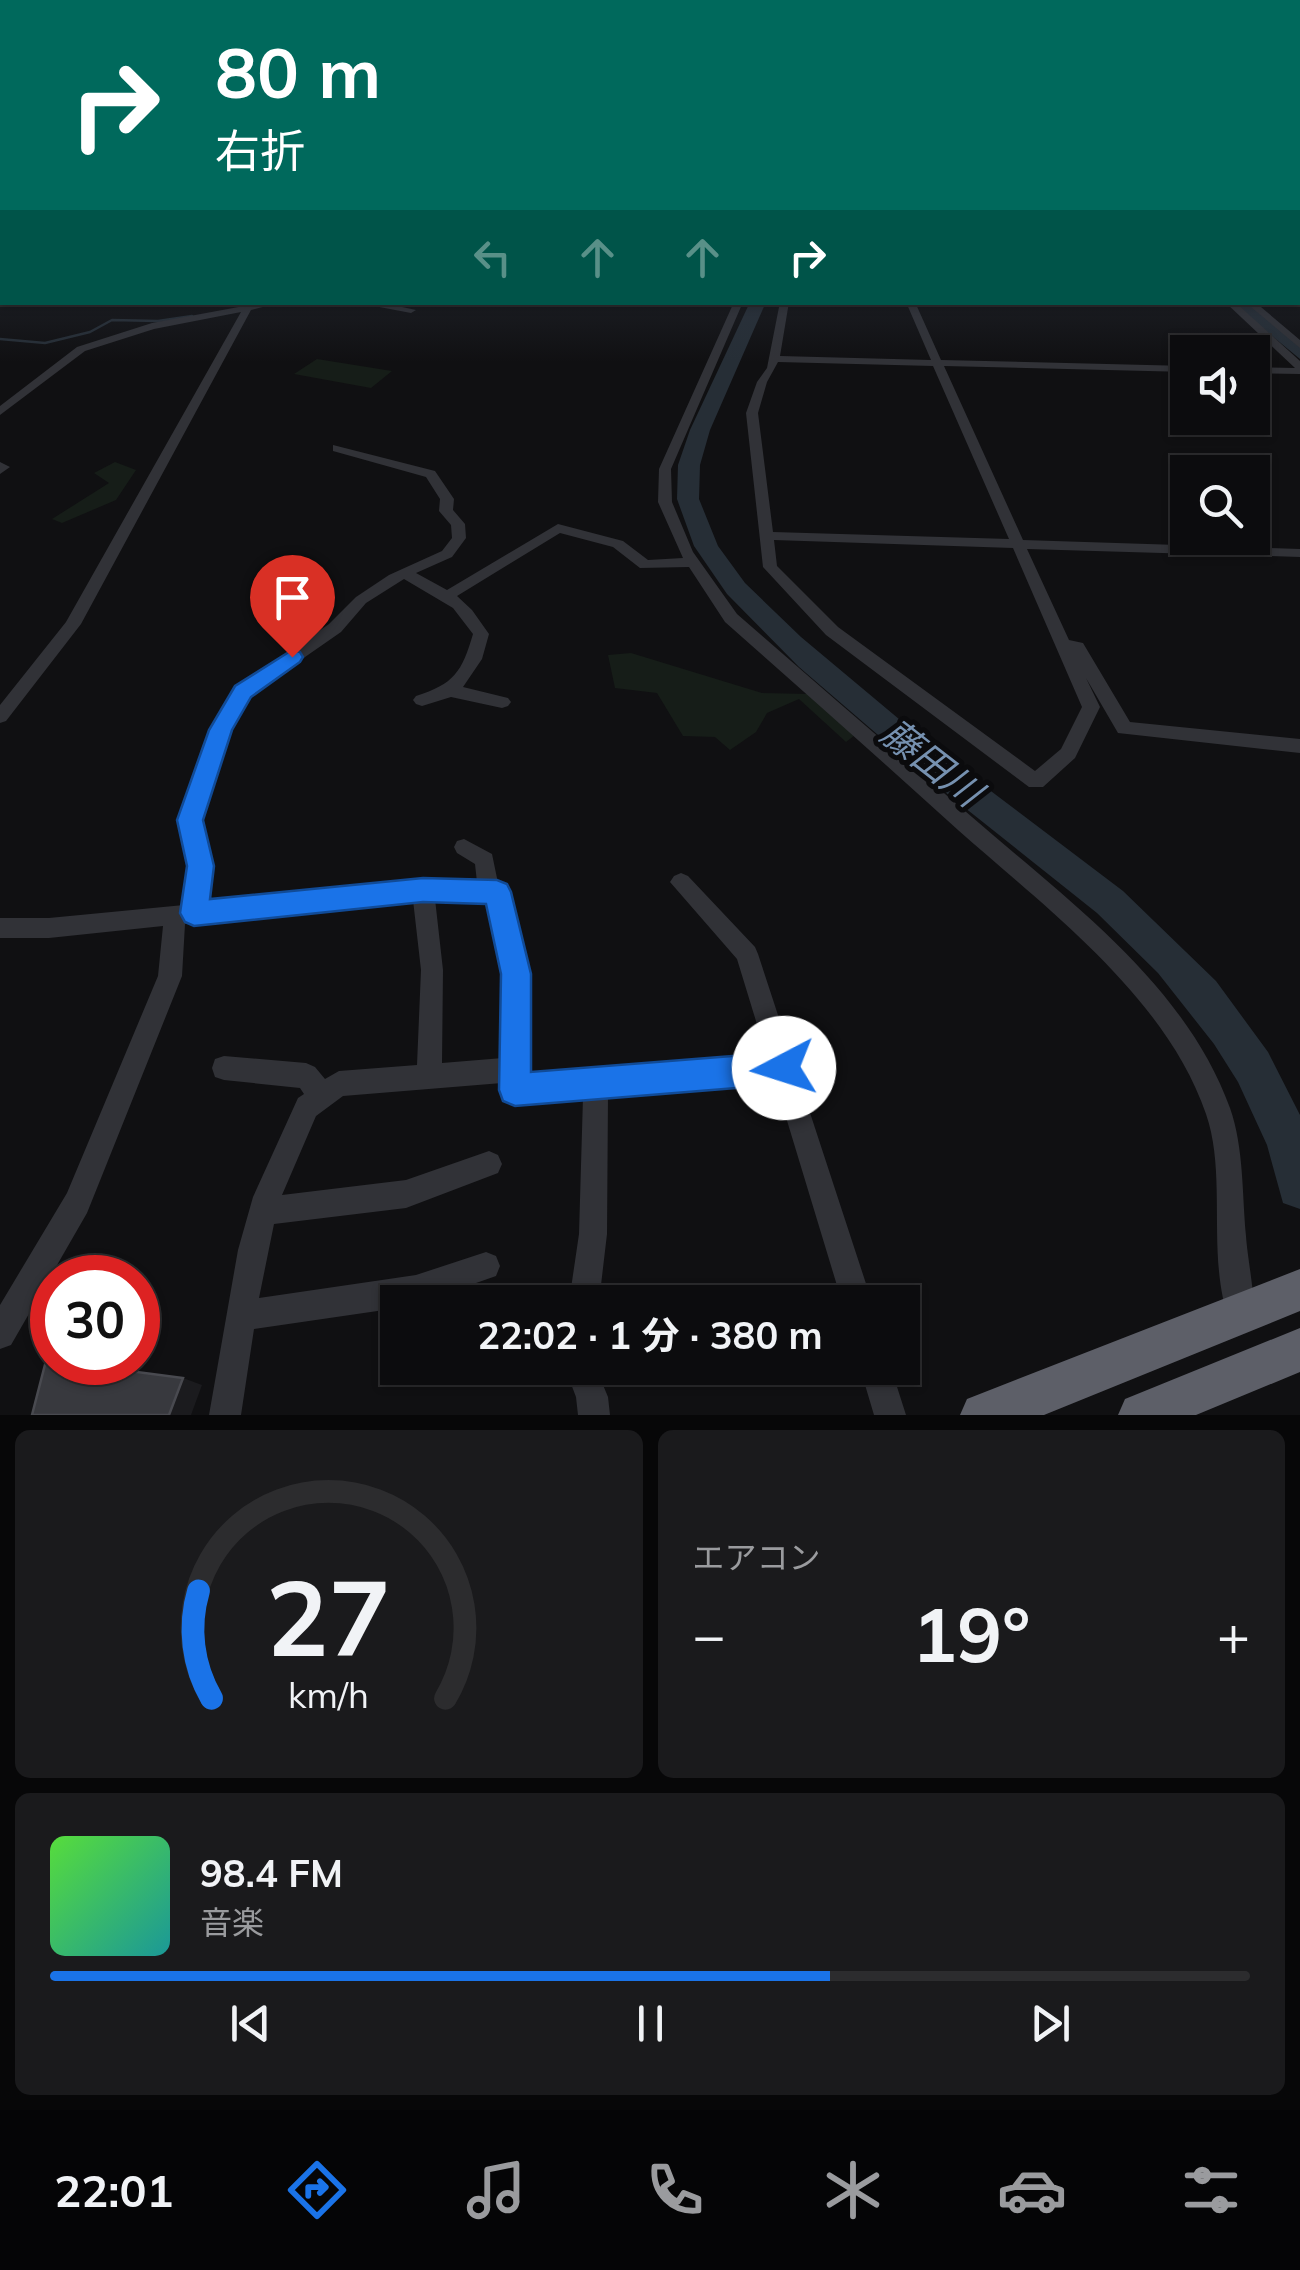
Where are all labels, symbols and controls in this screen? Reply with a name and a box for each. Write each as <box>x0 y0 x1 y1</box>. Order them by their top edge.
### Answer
text: 80 m <box>215 28 381 116</box>
icon: right <box>50 40 180 170</box>
text: 右折 <box>215 122 305 178</box>
icon: left <box>465 230 520 285</box>
icon: ahead <box>570 230 625 285</box>
icon: ahead <box>675 230 730 285</box>
icon: right <box>780 230 835 285</box>
map controls <box>1170 335 1270 555</box>
button: sound <box>1170 335 1270 435</box>
button: search <box>1170 455 1270 555</box>
pin <box>250 555 335 658</box>
icon: arrive <box>265 570 320 625</box>
water label: 藤田川 <box>872 708 995 818</box>
position arrow <box>732 1016 836 1120</box>
speed limit sign: 30 <box>30 1255 160 1385</box>
text: 22:02 · 1 分 · 380 m <box>477 1311 823 1359</box>
text: エアコン <box>693 1537 821 1577</box>
text: 27 <box>266 1551 391 1682</box>
text: 19° <box>912 1587 1030 1681</box>
text: − <box>693 1600 726 1669</box>
text: + <box>1217 1600 1250 1669</box>
text: km/h <box>288 1672 369 1717</box>
text: 98.4 FM <box>200 1849 343 1897</box>
text: 音楽 <box>200 1902 264 1942</box>
icon: previous <box>223 1996 278 2051</box>
icon: pause <box>623 1996 678 2051</box>
icon: next <box>1023 1996 1078 2051</box>
icon: directions <box>282 2155 352 2225</box>
icon: music <box>461 2155 531 2225</box>
icon: phone <box>640 2155 710 2225</box>
icon: climate <box>818 2155 888 2225</box>
icon: car <box>997 2155 1067 2225</box>
icon: filters <box>1176 2155 1246 2225</box>
text: 22:01 <box>54 2162 174 2218</box>

